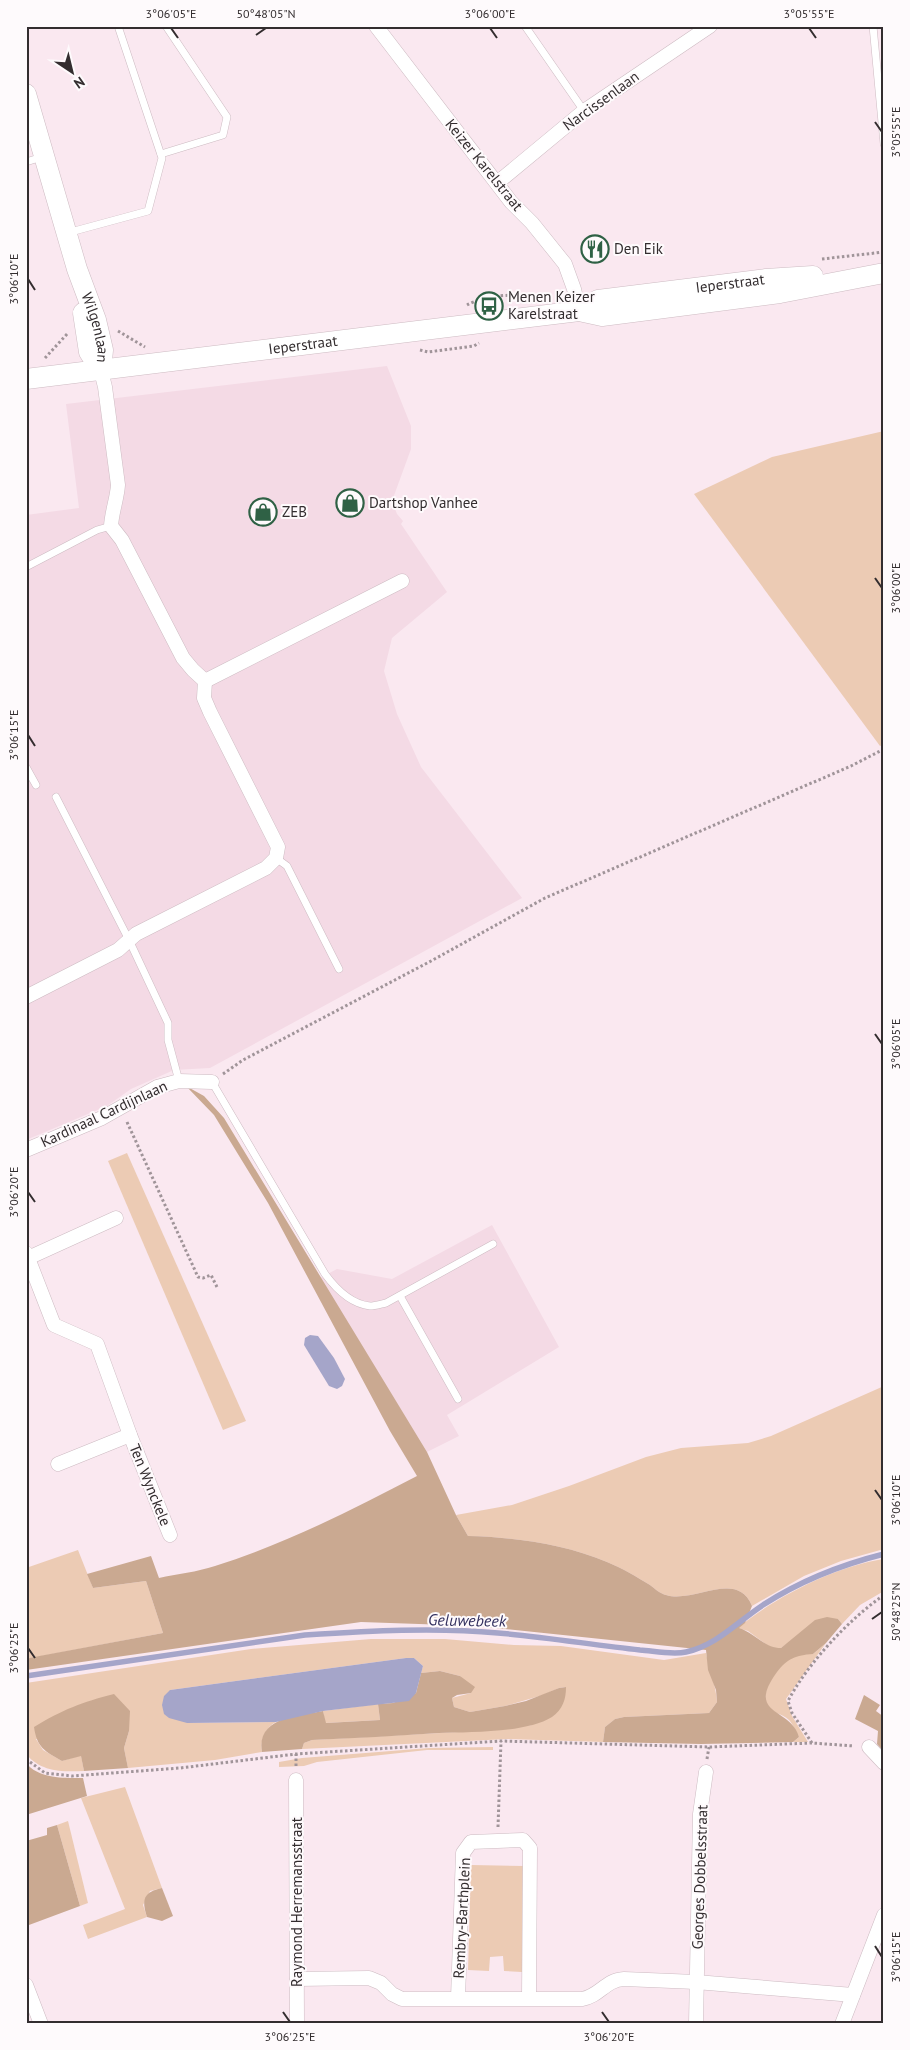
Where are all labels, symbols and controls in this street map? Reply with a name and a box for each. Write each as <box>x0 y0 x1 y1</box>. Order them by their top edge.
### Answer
text: 3°06'05"E <box>146 6 196 21</box>
text: 50°48'05"N <box>236 6 296 21</box>
text: 3°06'00"E <box>465 6 515 21</box>
text: 3°05'55"E <box>784 6 834 21</box>
north arrow <box>48 48 98 98</box>
street label: Narcissenlaan <box>559 67 642 135</box>
text: N <box>71 73 88 93</box>
text: 3°05'55"E <box>888 107 903 157</box>
street label: Keizer Karelstraat <box>441 115 527 215</box>
restaurant icon: Den Eik <box>580 234 610 264</box>
place label: Den Eik <box>614 239 664 258</box>
text: 3°06'10"E <box>6 254 21 304</box>
street label: Ieperstraat <box>694 269 766 297</box>
place label: Menen Keizer Karelstraat <box>508 287 595 323</box>
street label: Wilgenlaan <box>77 289 113 364</box>
bus stop icon: Menen Keizer Karelstraat <box>474 291 504 321</box>
street label: Ieperstraat <box>267 331 338 358</box>
shop icon: Dartshop Vanhee <box>335 488 365 518</box>
place label: Dartshop Vanhee <box>369 493 478 512</box>
shop icon: ZEB <box>248 497 278 527</box>
place label: ZEB <box>282 502 307 521</box>
text: 3°06'00"E <box>888 563 903 613</box>
text: 3°06'15"E <box>6 710 21 760</box>
text: 3°06'05"E <box>888 1019 903 1069</box>
street label: Kardinaal Cardijnlaan <box>37 1076 170 1151</box>
text: 3°06'20"E <box>6 1167 21 1217</box>
street label: Ten Wynckele <box>125 1441 176 1529</box>
text: 3°06'10"E <box>888 1475 903 1525</box>
text: 50°48'25"N <box>888 1582 903 1642</box>
water label: Geluwebeek <box>428 1609 507 1631</box>
text: 3°06'25"E <box>6 1623 21 1673</box>
street label: Georges Dobbelsstraat <box>687 1804 712 1950</box>
street label: Raymond Herremansstraat <box>287 1817 306 1987</box>
street label: Rembry-Barthplein <box>449 1857 474 1979</box>
text: 3°06'15"E <box>888 1932 903 1982</box>
text: 3°06'25"E <box>265 2029 315 2044</box>
text: 3°06'20"E <box>584 2029 634 2044</box>

